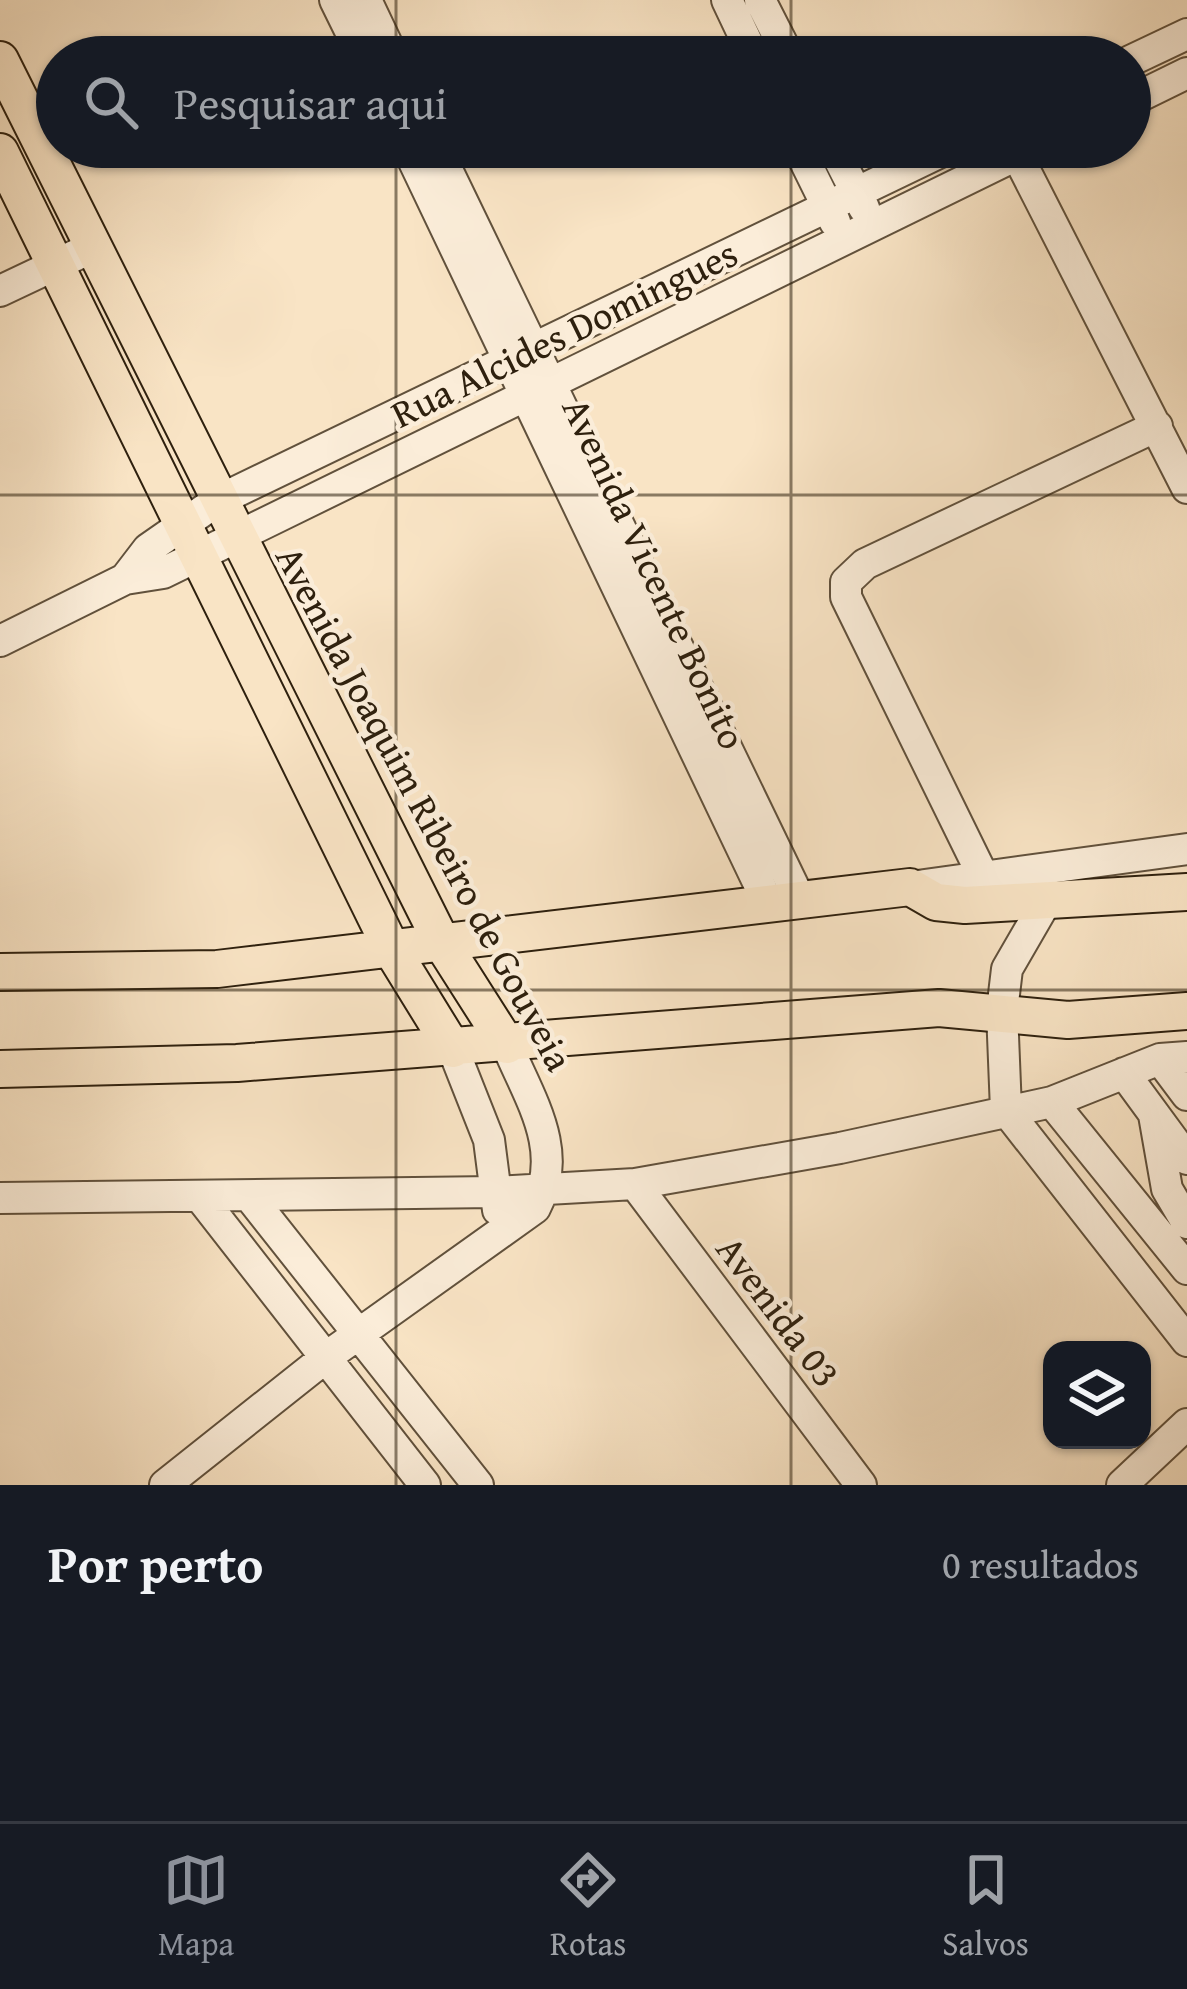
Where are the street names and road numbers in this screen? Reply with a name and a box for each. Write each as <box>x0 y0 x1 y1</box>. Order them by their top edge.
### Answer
street label: Rua Alcides Domingues <box>381 224 747 441</box>
street label: Avenida Vicente Bonito <box>549 387 762 758</box>
street label: Avenida Joaquim Ribeiro de Gouveia <box>262 535 589 1081</box>
street label: Avenida 03 <box>703 1223 855 1398</box>

